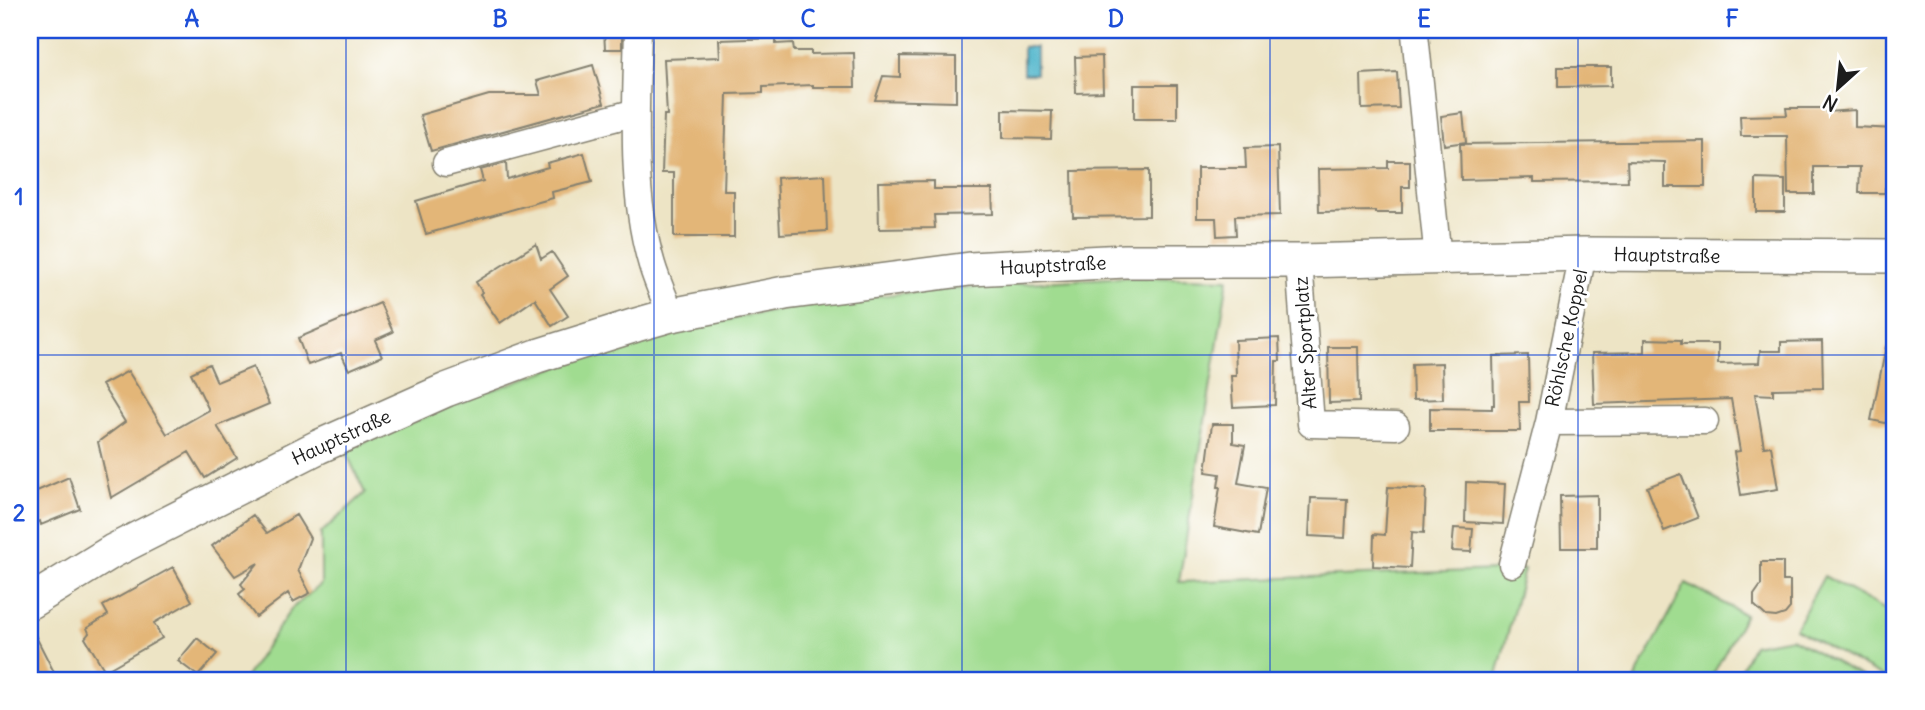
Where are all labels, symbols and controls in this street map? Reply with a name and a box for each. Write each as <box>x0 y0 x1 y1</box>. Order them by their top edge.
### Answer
text: A <box>185 4 200 33</box>
text: B <box>492 4 508 33</box>
text: C <box>800 4 816 33</box>
text: D <box>1108 4 1124 33</box>
text: E <box>1417 4 1431 33</box>
text: F <box>1725 4 1739 33</box>
north arrow <box>1802 52 1872 122</box>
text: N <box>1819 89 1842 117</box>
text: 1 <box>14 182 24 211</box>
street label: Hauptstraße <box>1613 242 1721 268</box>
street label: Hauptstraße <box>999 250 1107 280</box>
street label: Röhlsche Koppel <box>1540 267 1592 409</box>
street label: Alter Sportplatz <box>1288 276 1322 410</box>
street label: Hauptstraße <box>288 404 394 470</box>
text: 2 <box>13 498 26 527</box>

